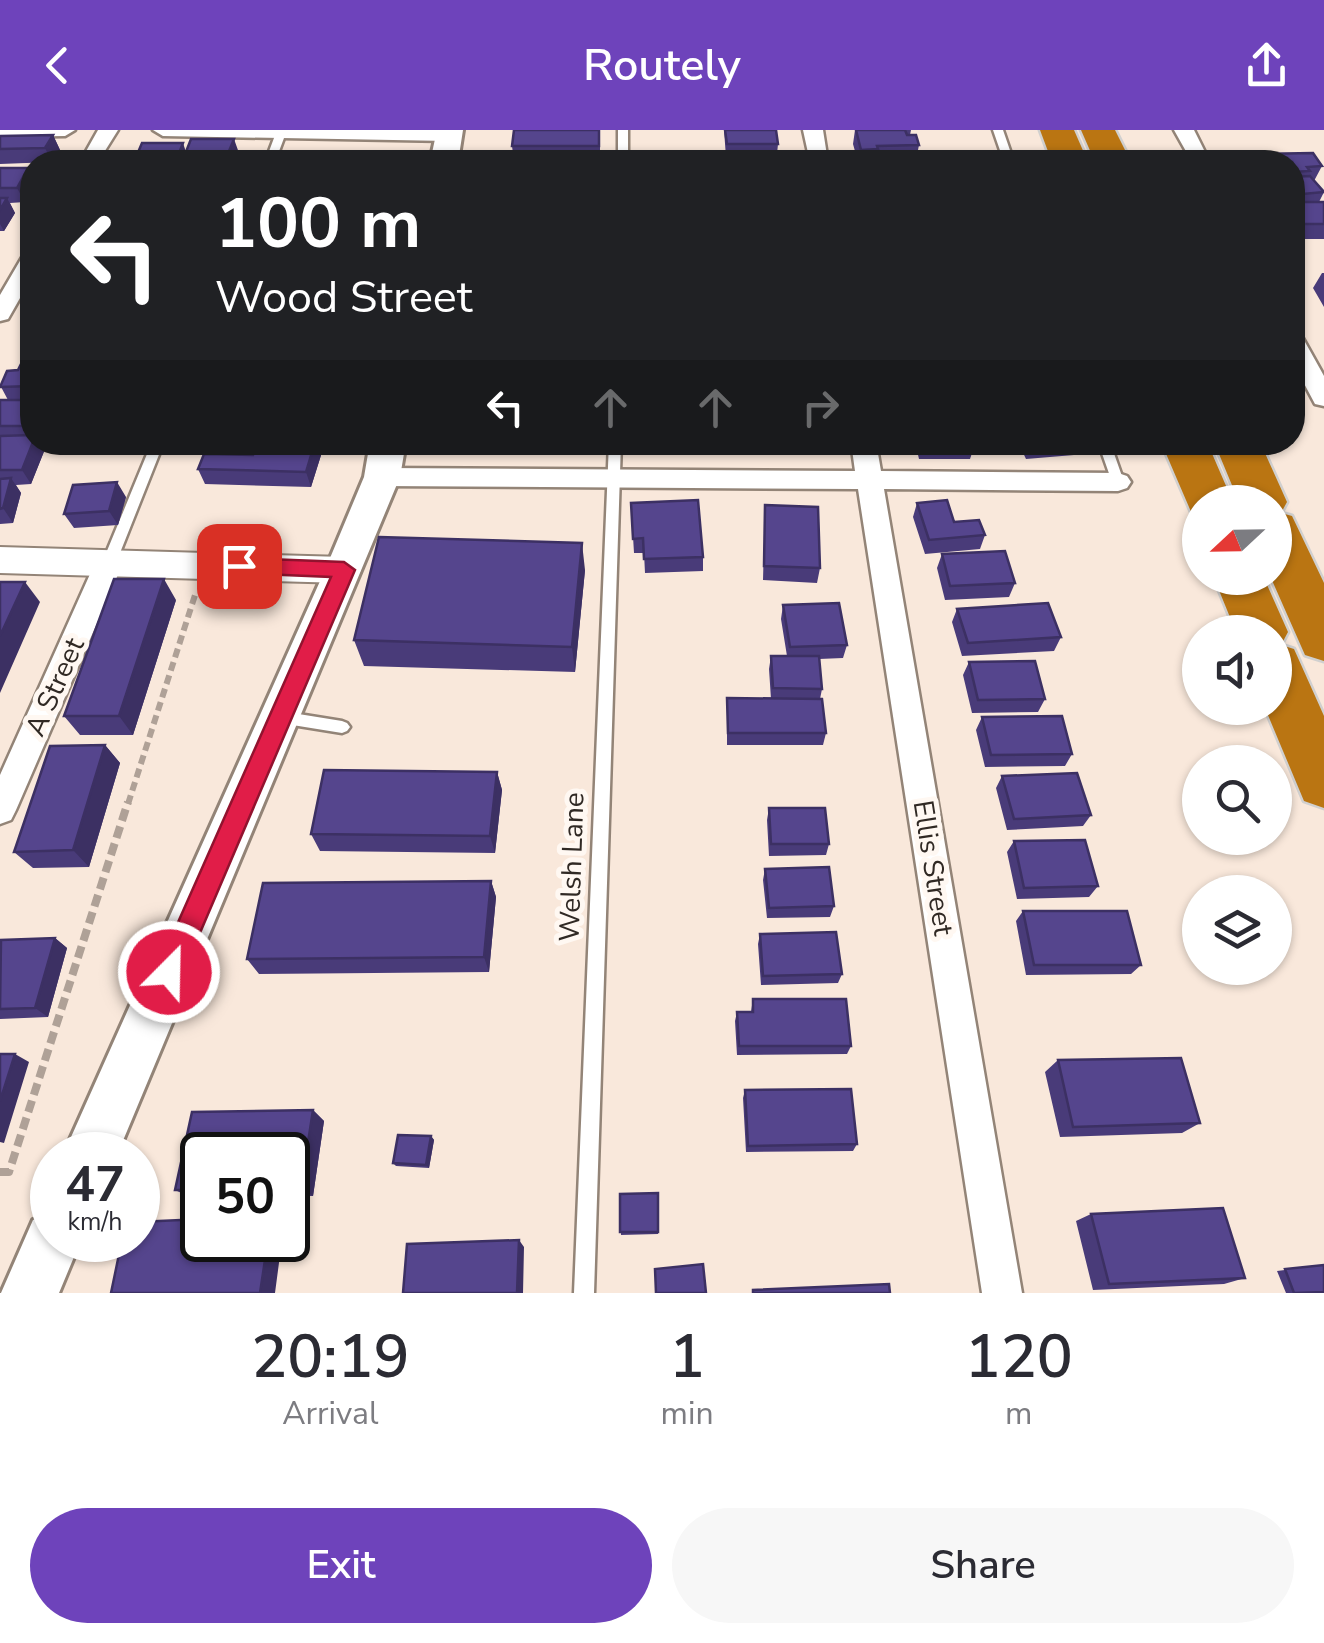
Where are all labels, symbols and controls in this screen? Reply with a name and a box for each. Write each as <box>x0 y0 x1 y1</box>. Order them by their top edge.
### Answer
text: Routely <box>583 35 741 96</box>
icon: back <box>30 38 85 93</box>
icon: share <box>1239 38 1294 93</box>
text: 100 m <box>215 176 421 272</box>
icon: left <box>50 190 180 320</box>
text: Wood Street <box>215 267 473 328</box>
icon: left <box>478 380 533 435</box>
icon: ahead <box>583 380 638 435</box>
icon: ahead <box>688 380 743 435</box>
icon: right <box>793 380 848 435</box>
north arrow <box>1182 485 1292 595</box>
map controls <box>1182 485 1292 985</box>
pin <box>197 524 282 609</box>
icon: arrive <box>212 539 267 594</box>
button: sound <box>1182 615 1292 725</box>
street label: A Street <box>16 632 94 742</box>
button: search <box>1182 745 1292 855</box>
street label: Welsh Lane <box>550 792 594 942</box>
street label: Ellis Street <box>904 798 962 939</box>
button: layers <box>1182 875 1292 985</box>
position arrow <box>117 920 221 1024</box>
speed limit sign: 50 <box>180 1132 310 1262</box>
text: 47 <box>65 1150 125 1219</box>
text: km/h <box>67 1205 123 1239</box>
text: 20:19 <box>251 1316 409 1398</box>
text: 1 <box>669 1316 705 1398</box>
text: 120 <box>965 1316 1073 1398</box>
text: Arrival <box>282 1392 378 1435</box>
text: min <box>661 1392 714 1435</box>
text: m <box>1005 1392 1033 1435</box>
button: Exit <box>30 1508 652 1623</box>
button: Share <box>672 1508 1294 1623</box>

